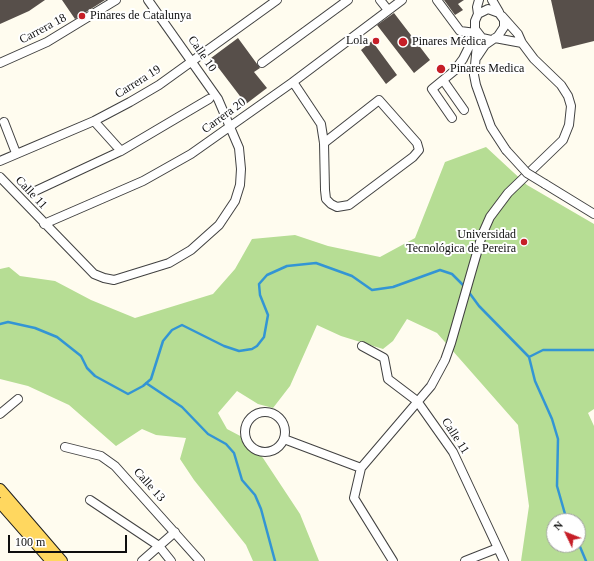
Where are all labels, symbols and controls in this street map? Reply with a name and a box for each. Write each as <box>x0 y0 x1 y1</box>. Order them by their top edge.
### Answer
place label: Pinares de Catalunya <box>90 9 191 23</box>
street label: Carrera 18 <box>17 11 69 47</box>
marker: Pinares de Catalunya <box>77 11 87 21</box>
street label: Calle 10 <box>185 33 219 75</box>
place label: Lola <box>346 34 368 48</box>
place label: Pinares Médica <box>412 35 486 49</box>
marker: Lola <box>371 36 381 46</box>
marker: Pinares Médica <box>397 36 409 48</box>
street label: Carrera 19 <box>113 62 163 102</box>
place label: Pinares Medica <box>450 62 524 76</box>
marker: Pinares Medica <box>435 63 447 75</box>
street label: Carrera 20 <box>199 95 249 137</box>
street label: Calle 11 <box>12 174 50 212</box>
place label: Universidad Tecnológica de Pereira <box>406 228 516 256</box>
marker: Universidad Tecnológica de Pereira <box>519 237 529 247</box>
street label: Calle 11 <box>438 415 472 457</box>
street label: Calle 13 <box>130 465 168 505</box>
north arrow <box>546 513 586 553</box>
text: N <box>551 519 565 533</box>
scale bar <box>10 527 129 553</box>
text: 100 m <box>15 535 45 549</box>

